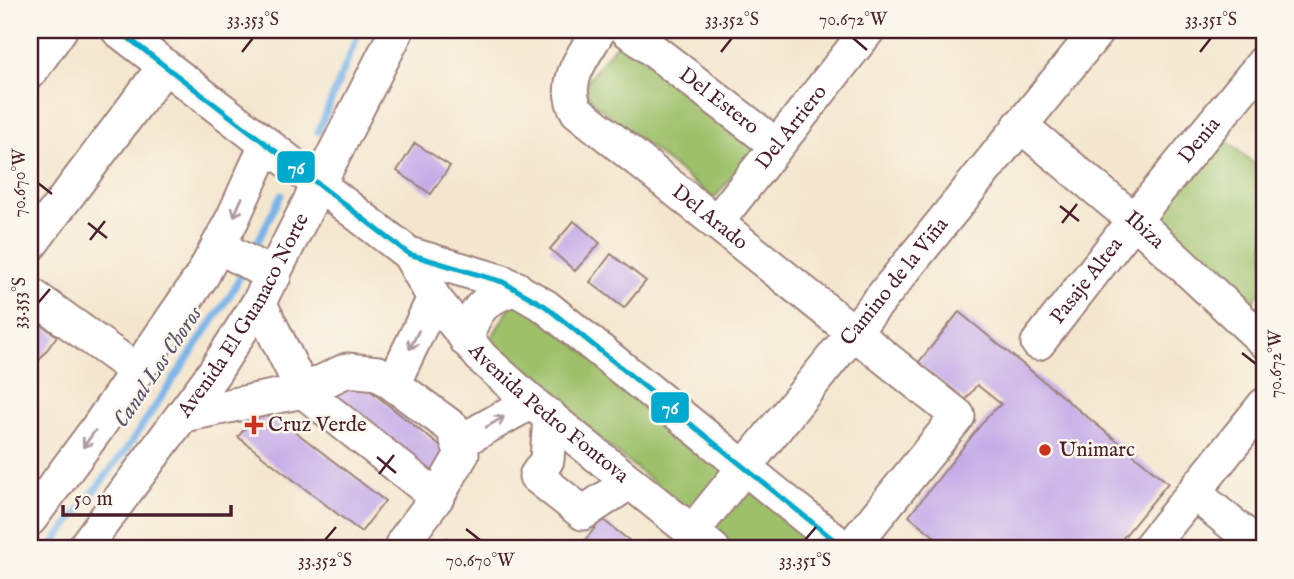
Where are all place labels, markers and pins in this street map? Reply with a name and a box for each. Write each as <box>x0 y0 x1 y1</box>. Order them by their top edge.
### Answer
place label: Cruz Verde <box>268 412 367 439</box>
marker: Cruz Verde <box>246 417 262 433</box>
place label: Unimarc <box>1059 437 1135 464</box>
marker: Unimarc <box>1037 442 1053 458</box>

